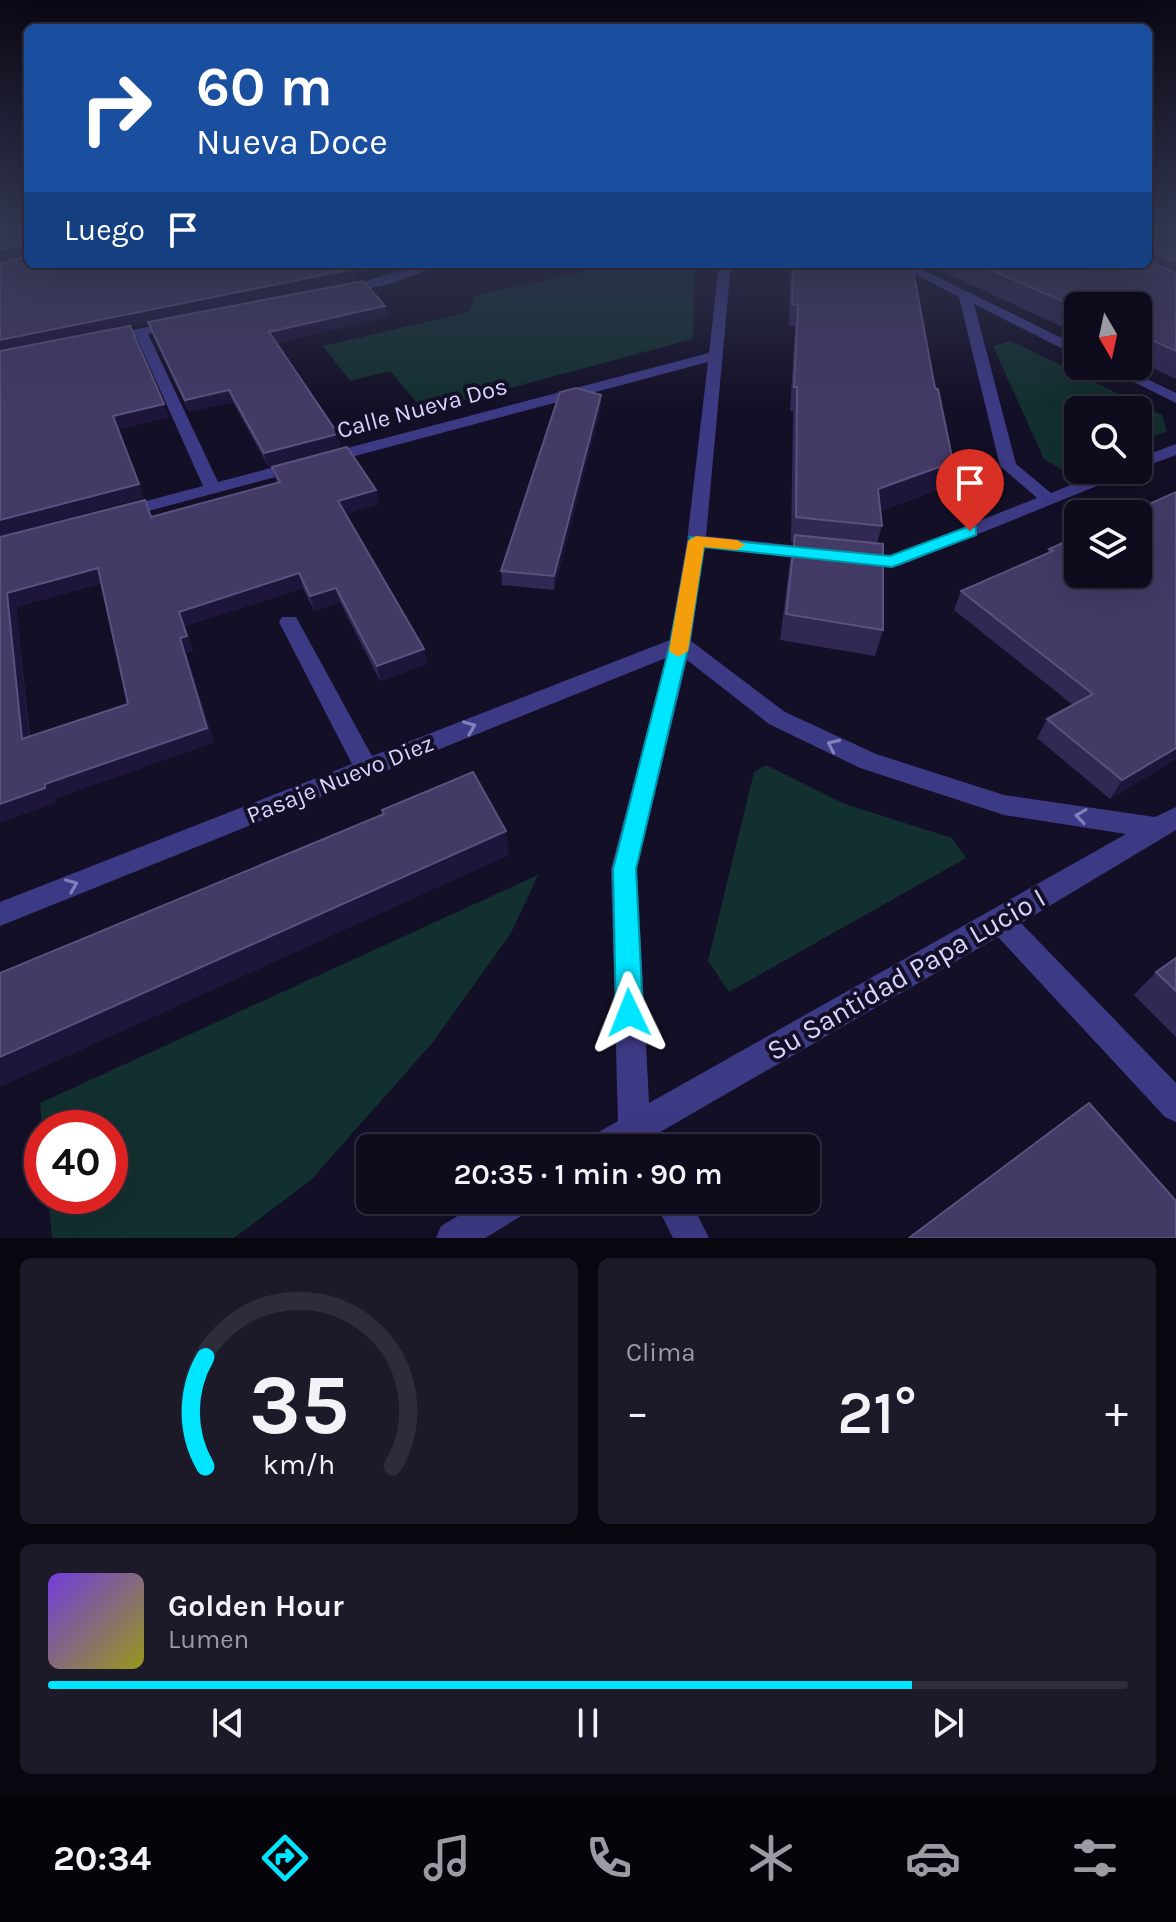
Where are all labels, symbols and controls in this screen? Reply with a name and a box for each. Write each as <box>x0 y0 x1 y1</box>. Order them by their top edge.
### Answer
text: 60 m <box>196 54 333 119</box>
icon: right <box>64 56 168 160</box>
text: Nueva Doce <box>196 121 388 163</box>
icon: arrive <box>161 208 205 252</box>
text: Luego <box>64 212 145 248</box>
north arrow <box>1064 292 1152 380</box>
map controls <box>1064 292 1152 588</box>
street label: Calle Nueva Dos <box>334 372 510 444</box>
button: search <box>1064 396 1152 484</box>
pin <box>936 449 1004 531</box>
icon: arrive <box>948 461 992 505</box>
button: layers <box>1064 500 1152 588</box>
one-way arrow <box>462 720 476 737</box>
street label: Pasaje Nuevo Diez <box>243 729 437 829</box>
one-way arrow <box>827 739 841 755</box>
one-way arrow <box>1075 808 1088 825</box>
one-way arrow <box>64 879 78 895</box>
street label: Su Santidad Papa Lucio I <box>761 881 1051 1067</box>
position arrow <box>587 971 671 1055</box>
speed limit sign: 40 <box>24 1110 128 1214</box>
text: 20:35 · 1 min · 90 m <box>453 1156 723 1192</box>
text: Clima <box>626 1337 696 1368</box>
text: 35 <box>249 1357 349 1454</box>
text: 21° <box>837 1378 917 1448</box>
text: − <box>626 1387 649 1438</box>
text: + <box>1105 1387 1128 1438</box>
text: km/h <box>263 1448 335 1481</box>
text: Golden Hour <box>168 1588 344 1624</box>
text: Lumen <box>168 1624 249 1655</box>
icon: previous <box>206 1701 250 1745</box>
icon: pause <box>566 1701 610 1745</box>
icon: next <box>926 1701 970 1745</box>
icon: directions <box>257 1830 313 1886</box>
icon: music <box>419 1830 475 1886</box>
icon: phone <box>581 1830 637 1886</box>
icon: climate <box>743 1830 799 1886</box>
icon: car <box>905 1830 961 1886</box>
icon: filters <box>1067 1830 1123 1886</box>
text: 20:34 <box>53 1837 151 1879</box>

